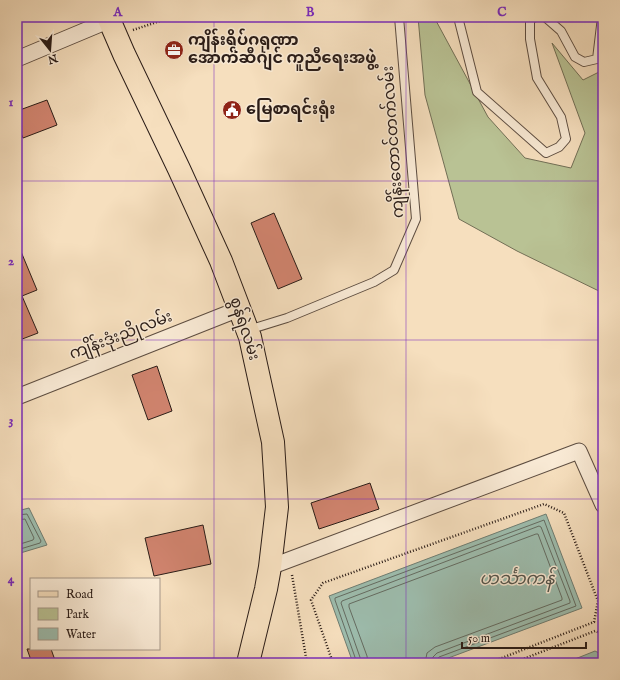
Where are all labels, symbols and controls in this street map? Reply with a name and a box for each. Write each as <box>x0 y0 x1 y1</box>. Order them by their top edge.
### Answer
text: A <box>113 4 124 21</box>
text: B <box>306 4 315 21</box>
text: C <box>497 4 507 21</box>
place label: ကျိန်းရိပ်ဂရုဏာ အောက်ဆီဂျင် ကူညီရေးအဖွဲ့ <box>188 28 379 71</box>
north arrow <box>30 30 70 70</box>
office icon: ကျိန်းရိပ်ဂရုဏာ အောက်ဆီဂျင် ကူညီရေးအဖွဲ့ <box>163 39 185 61</box>
text: N <box>46 50 60 67</box>
street label: ကျိန်းတောင်တက်လမ်း <box>376 65 411 219</box>
text: 1 <box>9 94 14 111</box>
place label: မြေစာရင်းရုံး <box>246 97 335 122</box>
public building icon: မြေစာရင်းရုံး <box>221 99 243 121</box>
text: 2 <box>8 253 14 270</box>
street label: စွန်ရဲလမ်း <box>222 294 266 364</box>
street label: ကျိန်းဒုံးညိုလမ်း <box>66 304 176 368</box>
text: 3 <box>9 412 14 429</box>
water label: ဟင်္သာကန် <box>480 566 557 592</box>
text: 4 <box>8 571 15 588</box>
legend <box>30 578 160 650</box>
text: Road <box>66 587 94 602</box>
text: Park <box>66 607 89 622</box>
scale bar <box>462 624 586 650</box>
text: Water <box>66 627 97 642</box>
text: 50 m <box>468 631 490 646</box>

